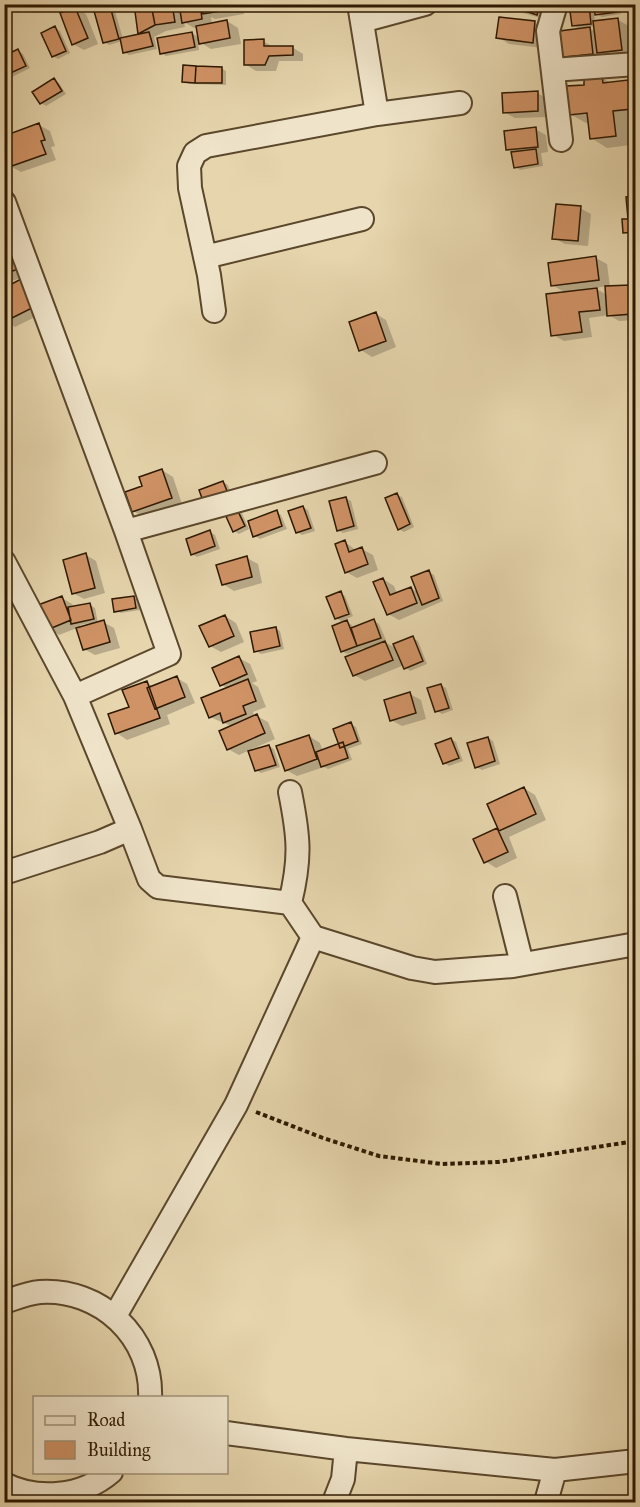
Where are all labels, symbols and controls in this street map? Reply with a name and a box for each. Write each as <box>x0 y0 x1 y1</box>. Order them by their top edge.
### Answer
legend <box>33 1396 228 1474</box>
text: Road <box>87 1409 125 1431</box>
text: Building <box>87 1439 151 1462</box>

